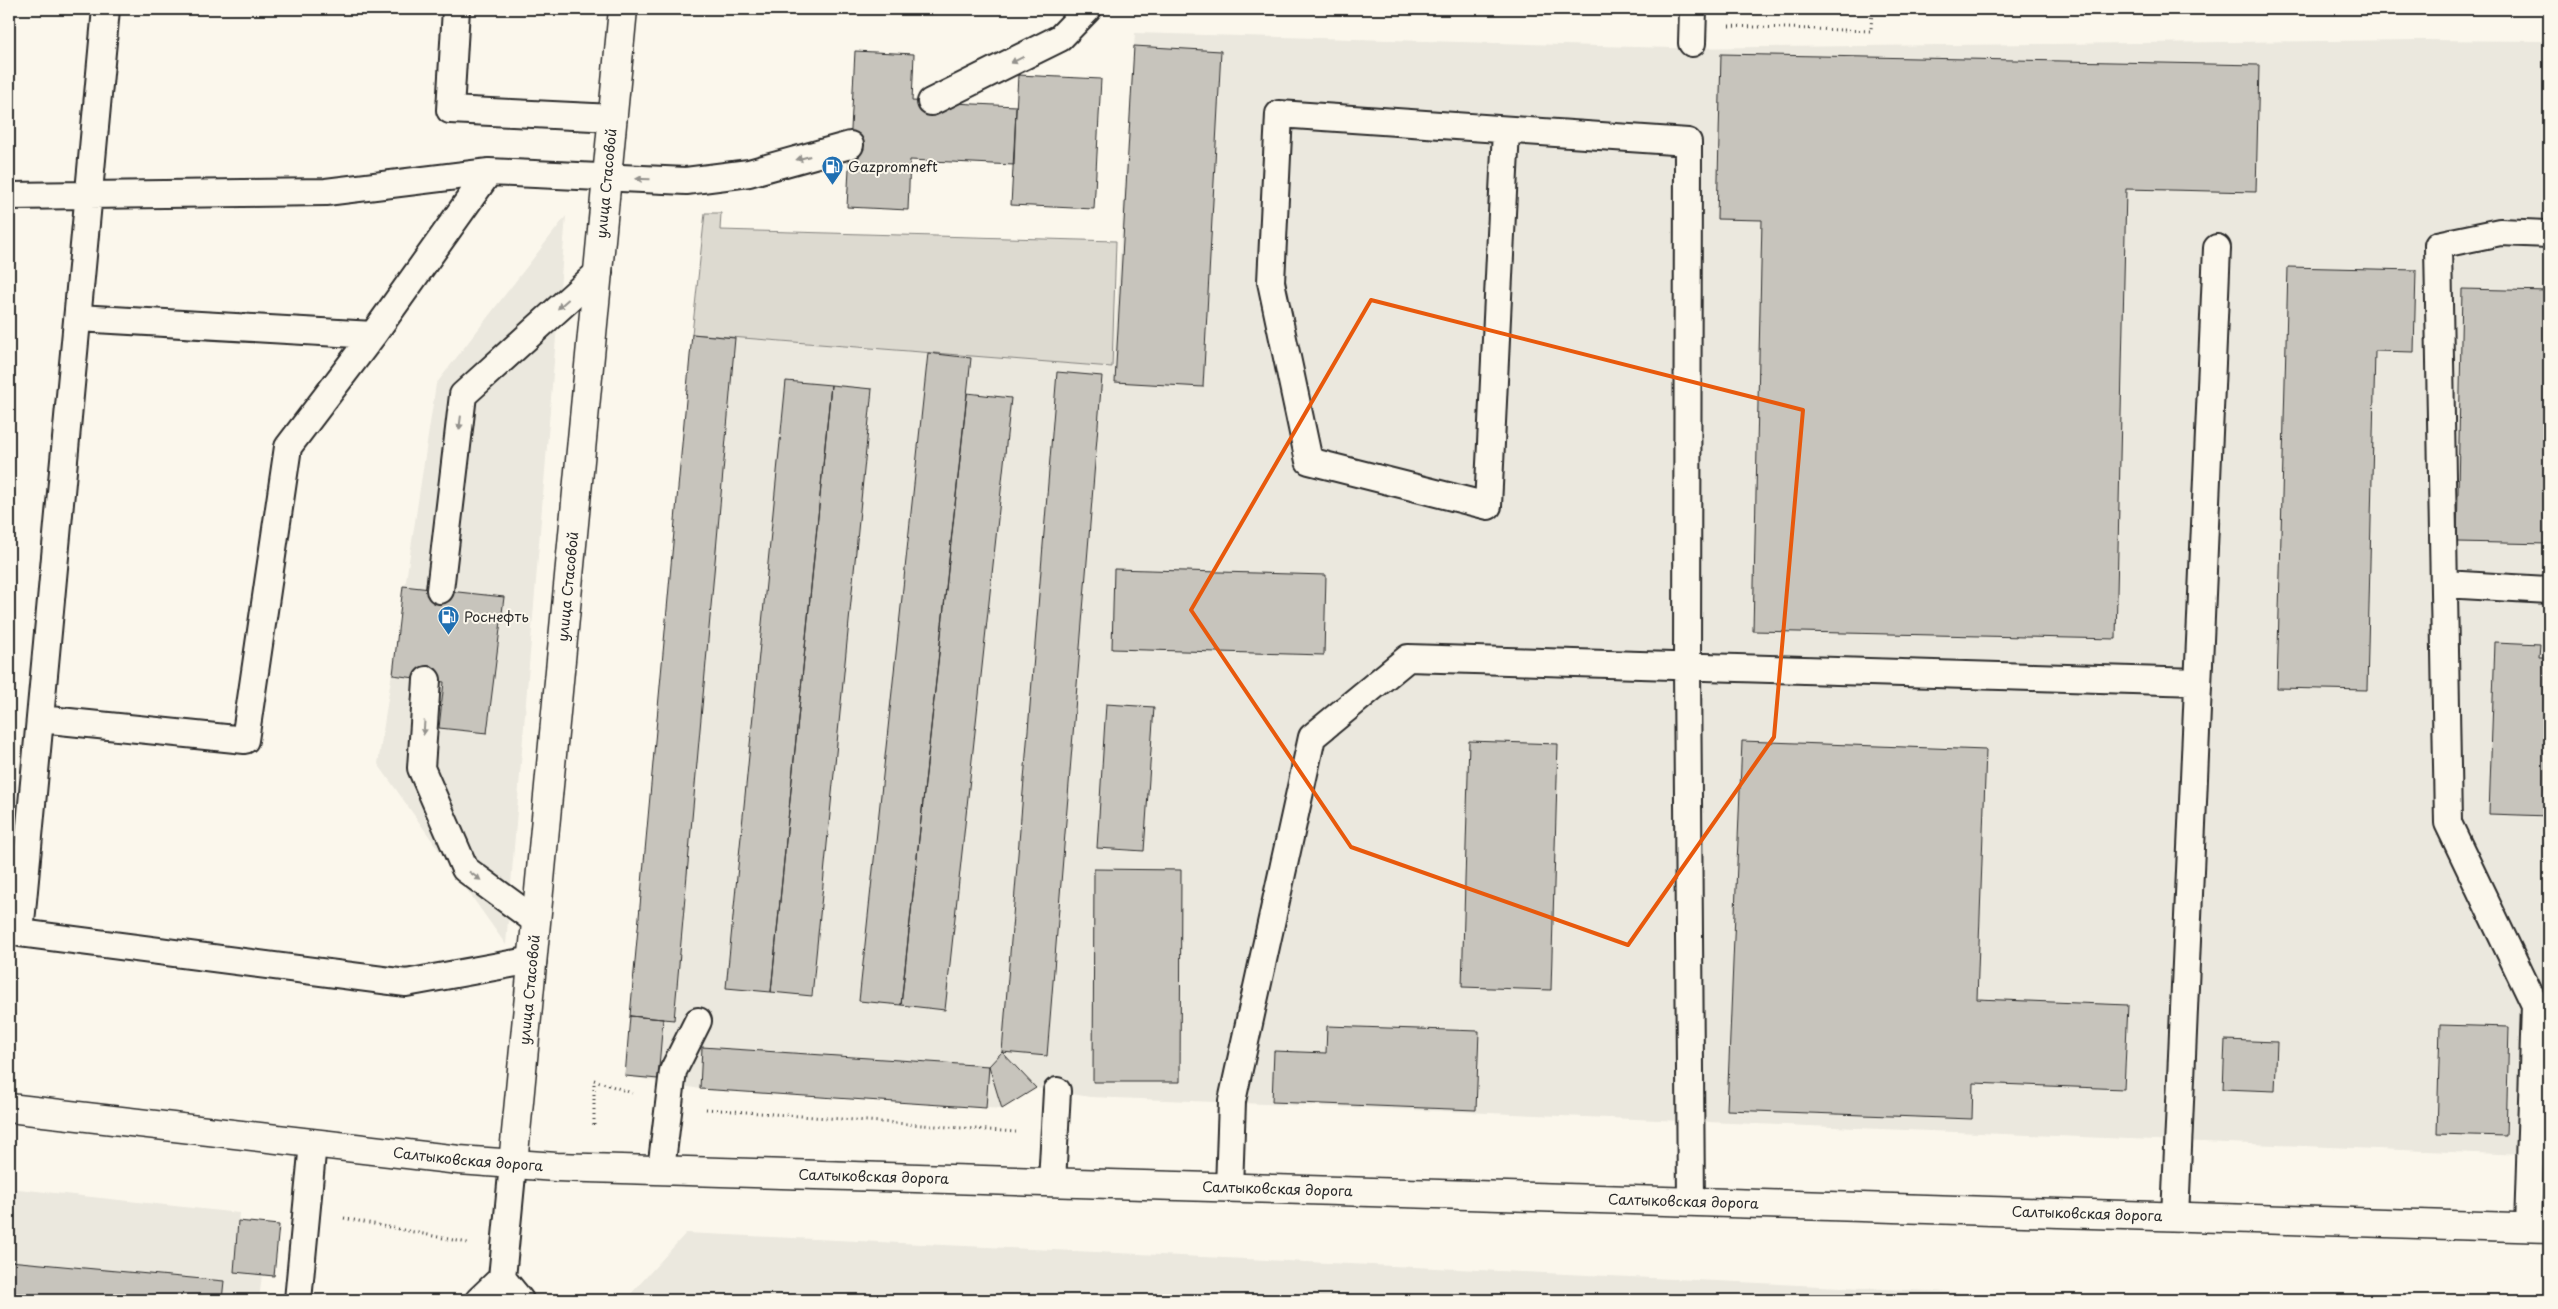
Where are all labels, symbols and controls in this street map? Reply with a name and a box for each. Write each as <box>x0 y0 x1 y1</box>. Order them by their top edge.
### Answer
one-way arrow <box>1010 56 1024 64</box>
street label: улица Стасовой <box>590 127 622 239</box>
one-way arrow <box>795 154 810 162</box>
fuel station icon: Gazpromneft <box>820 155 844 186</box>
place label: Gazpromneft <box>848 156 938 177</box>
one-way arrow <box>635 175 651 183</box>
one-way arrow <box>556 299 569 310</box>
one-way arrow <box>456 415 464 431</box>
street label: улица Стасовой <box>552 531 583 642</box>
fuel station icon: Роснефть <box>436 605 460 636</box>
place label: Роснефть <box>464 606 529 627</box>
one-way arrow <box>419 720 427 736</box>
one-way arrow <box>468 871 482 881</box>
street label: улица Стасовой <box>513 934 545 1046</box>
street label: Салтыковская дорога <box>392 1141 544 1176</box>
street label: Салтыковская дорога <box>798 1163 950 1189</box>
street label: Салтыковская дорога <box>1202 1176 1353 1201</box>
street label: Салтыковская дорога <box>1608 1188 1759 1214</box>
street label: Салтыковская дорога <box>2011 1201 2163 1226</box>

